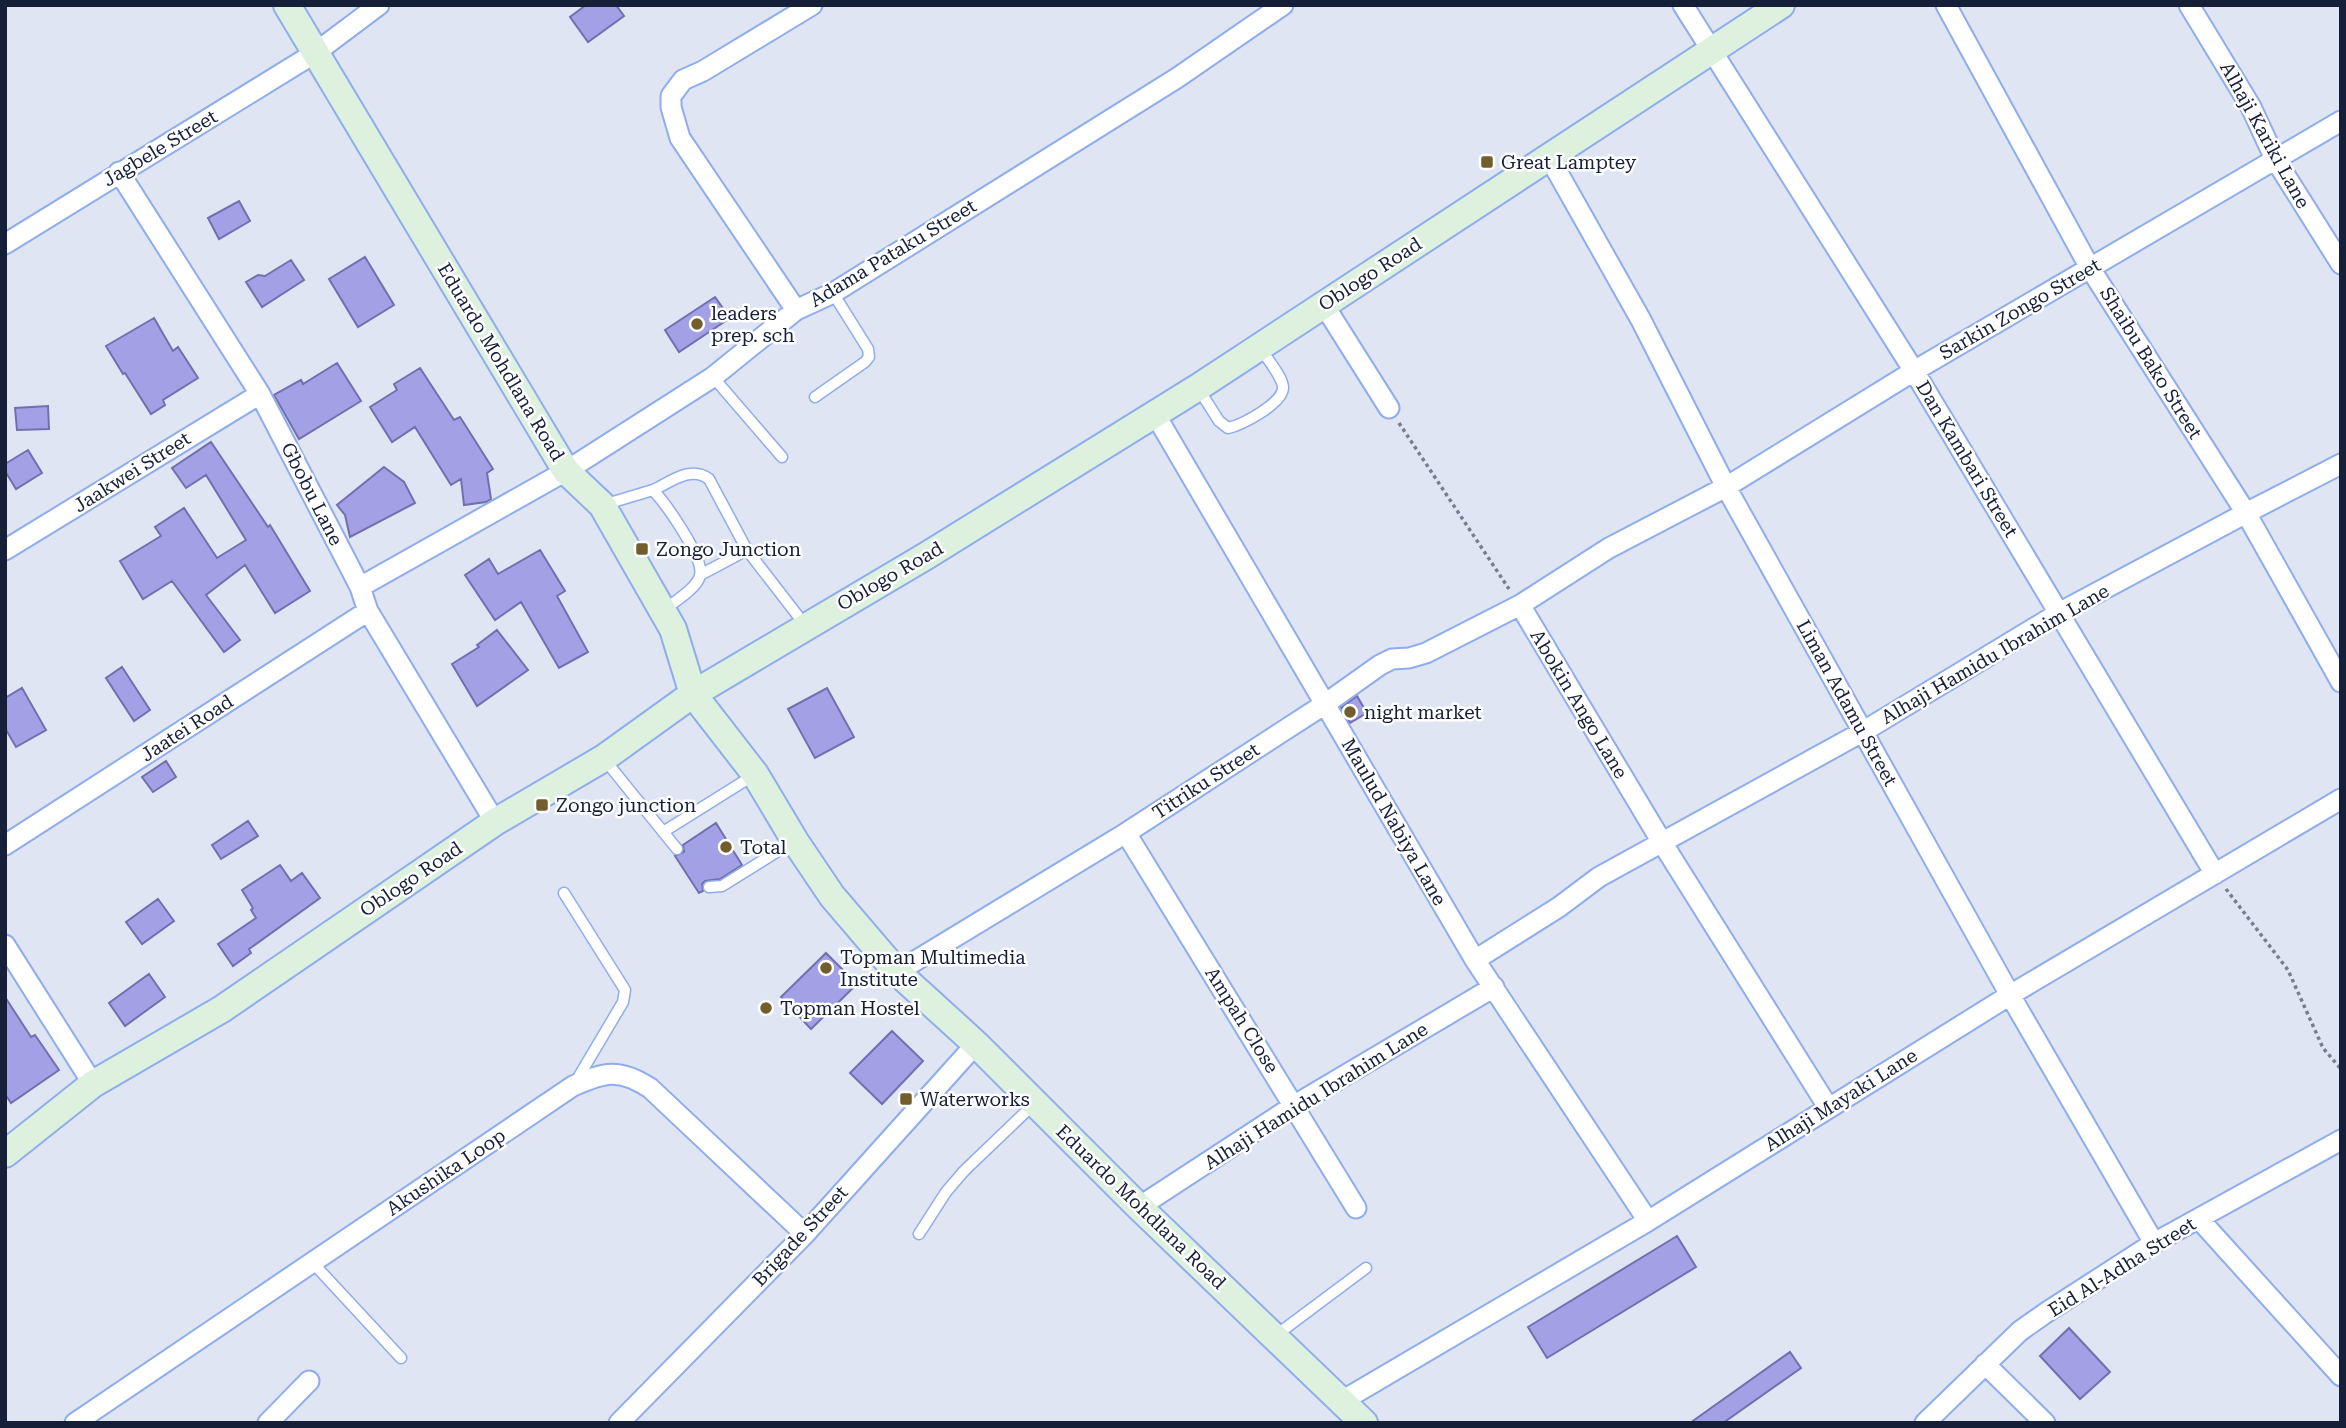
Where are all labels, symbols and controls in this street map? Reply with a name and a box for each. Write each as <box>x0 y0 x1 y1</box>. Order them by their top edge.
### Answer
street label: Alhaji Kariki Lane <box>2215 58 2315 212</box>
street label: Jagbele Street <box>99 105 221 191</box>
place label: Great Lamptey <box>1501 151 1637 174</box>
marker: Great Lamptey <box>1479 154 1495 170</box>
street label: Adama Pataku Street <box>806 194 980 312</box>
street label: Oblogo Road <box>1314 232 1426 316</box>
street label: Sarkin Zongo Street <box>1935 253 2105 365</box>
street label: Eduardo Mohdlana Road <box>433 259 569 465</box>
street label: Shaibu Bako Street <box>2095 283 2207 443</box>
place label: leaders prep. sch <box>711 302 794 347</box>
marker: leaders prep. sch <box>689 316 705 332</box>
street label: Dan Kambari Street <box>1911 377 2023 541</box>
street label: Jaakwei Street <box>69 427 195 517</box>
street label: Gbobu Lane <box>276 439 348 549</box>
street label: Oblogo Road <box>833 536 947 616</box>
place label: Zongo Junction <box>656 538 801 561</box>
marker: Zongo Junction <box>634 541 650 557</box>
street label: Alhaji Hamidu Ibrahim Lane <box>1877 579 2113 729</box>
street label: Liman Adamu Street <box>1792 616 1902 790</box>
street label: Abokin Ango Lane <box>1525 625 1633 783</box>
street label: Jaatei Road <box>137 690 237 766</box>
place label: night market <box>1364 701 1482 724</box>
marker: night market <box>1342 704 1358 720</box>
street label: Maulud Nabiya Lane <box>1337 734 1451 910</box>
street label: Titriku Street <box>1148 738 1264 824</box>
place label: Zongo junction <box>556 794 696 817</box>
marker: Zongo junction <box>534 797 550 813</box>
street label: Oblogo Road <box>356 836 466 922</box>
place label: Total <box>740 836 786 859</box>
marker: Total <box>718 839 734 855</box>
place label: Topman Multimedia Institute <box>840 946 1026 991</box>
marker: Topman Multimedia Institute <box>818 960 834 976</box>
street label: Ampah Close <box>1200 963 1284 1077</box>
place label: Topman Hostel <box>780 997 920 1020</box>
marker: Topman Hostel <box>758 1000 774 1016</box>
street label: Alhaji Hamidu Ibrahim Lane <box>1200 1018 1432 1174</box>
street label: Alhaji Mayaki Lane <box>1761 1044 1921 1156</box>
place label: Waterworks <box>920 1088 1030 1111</box>
marker: Waterworks <box>898 1091 914 1107</box>
street label: Eduardo Mohdlana Road <box>1051 1120 1231 1294</box>
street label: Akushika Loop <box>382 1124 510 1220</box>
street label: Brigade Street <box>748 1181 852 1291</box>
street label: Eid Al-Adha Street <box>2044 1212 2200 1322</box>

